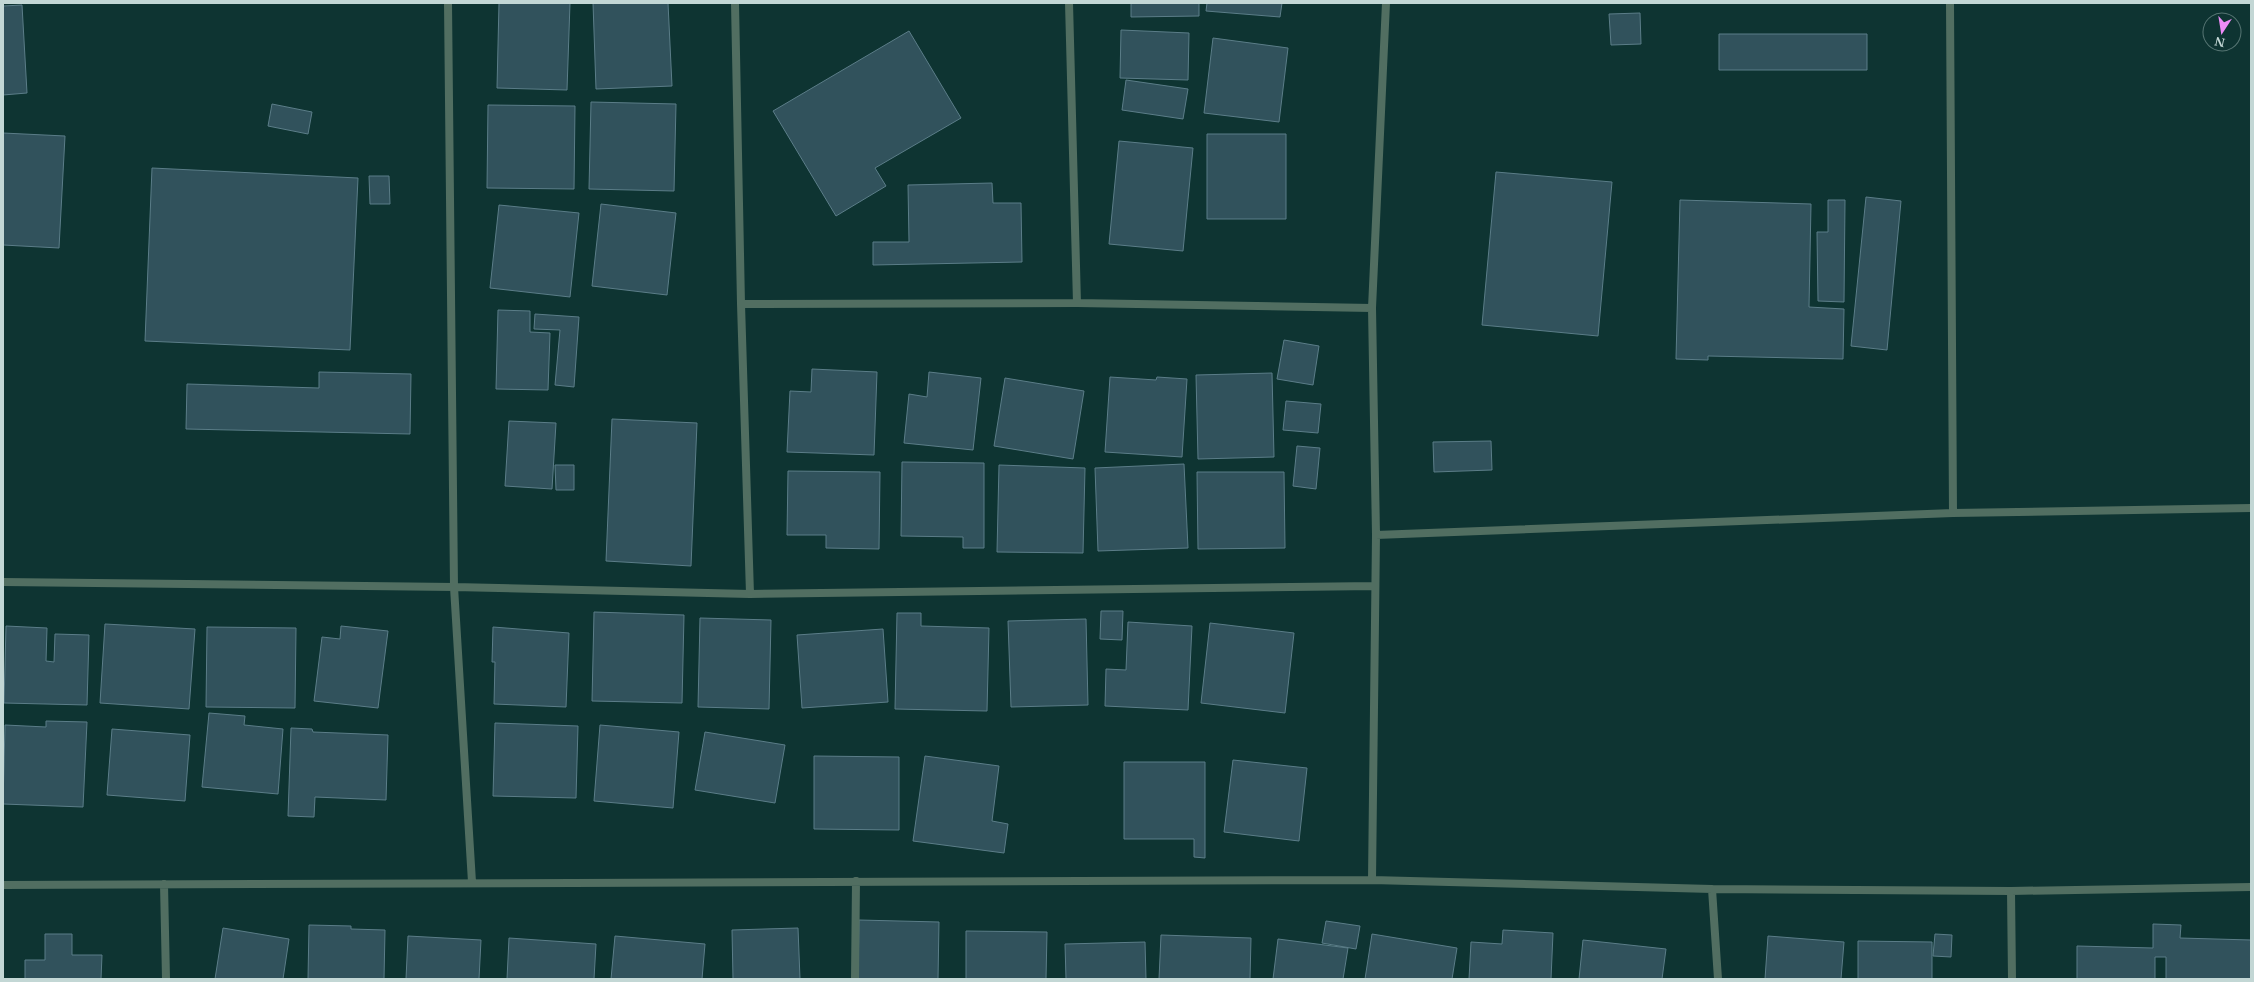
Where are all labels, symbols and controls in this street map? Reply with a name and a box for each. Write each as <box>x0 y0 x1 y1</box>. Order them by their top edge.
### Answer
north arrow <box>2202 12 2242 52</box>
text: N <box>2213 34 2226 50</box>

